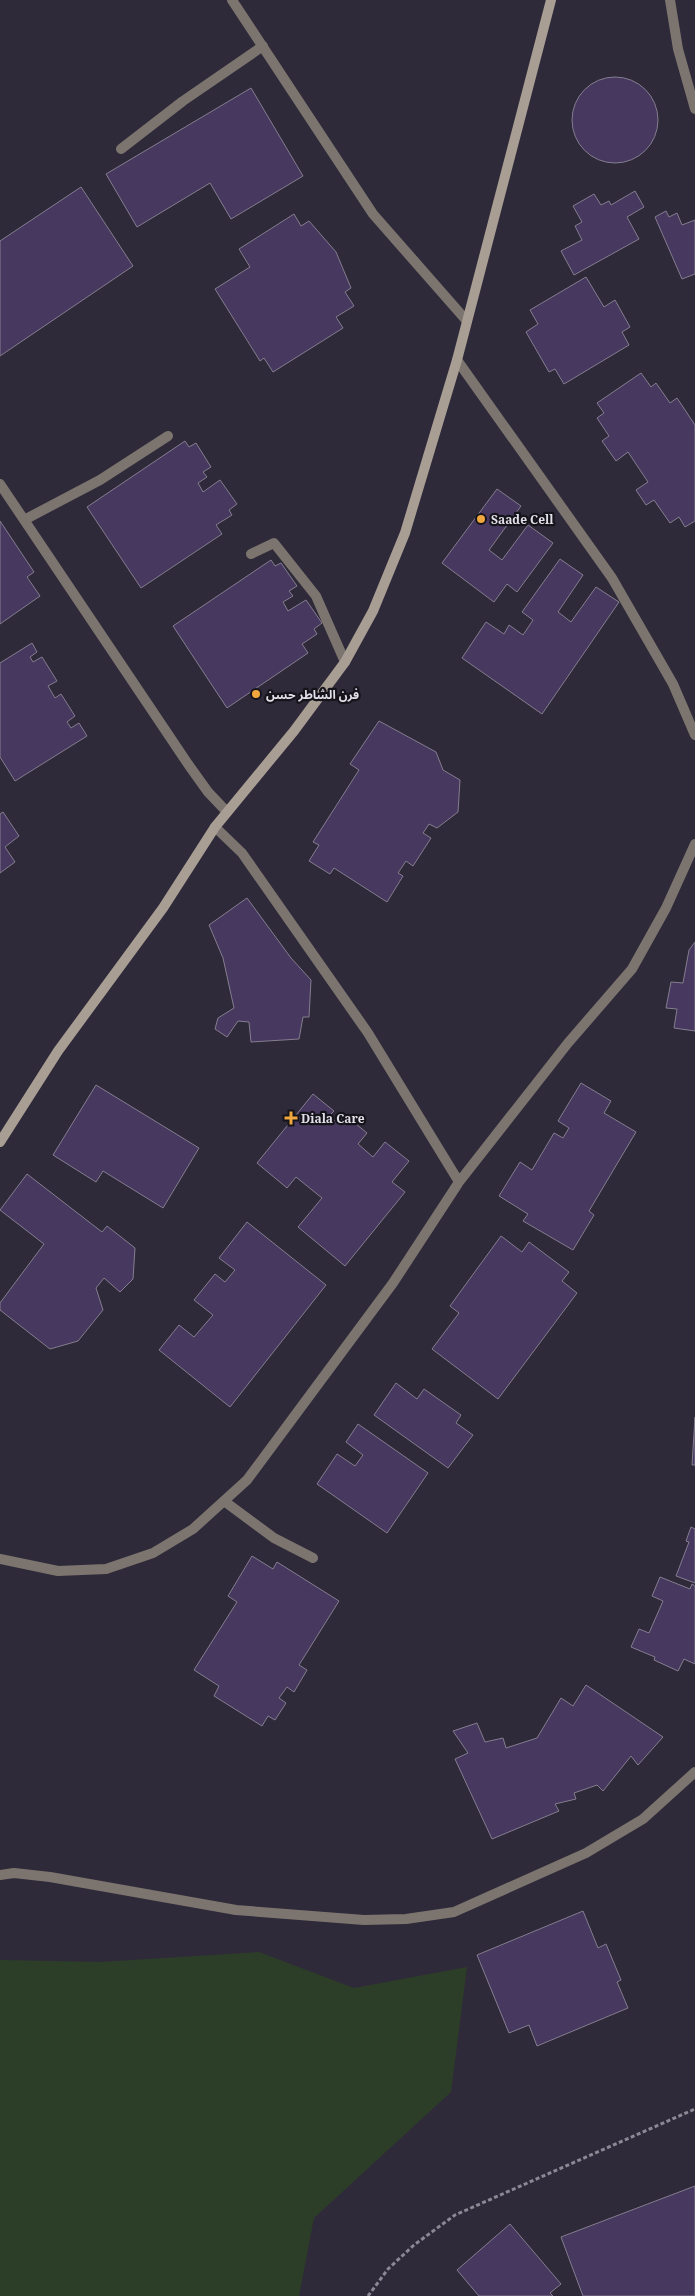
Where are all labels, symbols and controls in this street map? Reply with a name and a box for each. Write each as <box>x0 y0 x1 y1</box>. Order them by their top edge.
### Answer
place label: Saade Cell <box>491 511 554 528</box>
marker: Saade Cell <box>475 513 487 525</box>
place label: فرن الشاطر حسن <box>266 686 359 703</box>
marker: فرن الشاطر حسن <box>250 688 262 700</box>
place label: Diala Care <box>301 1110 365 1127</box>
marker: Diala Care <box>285 1112 297 1124</box>

